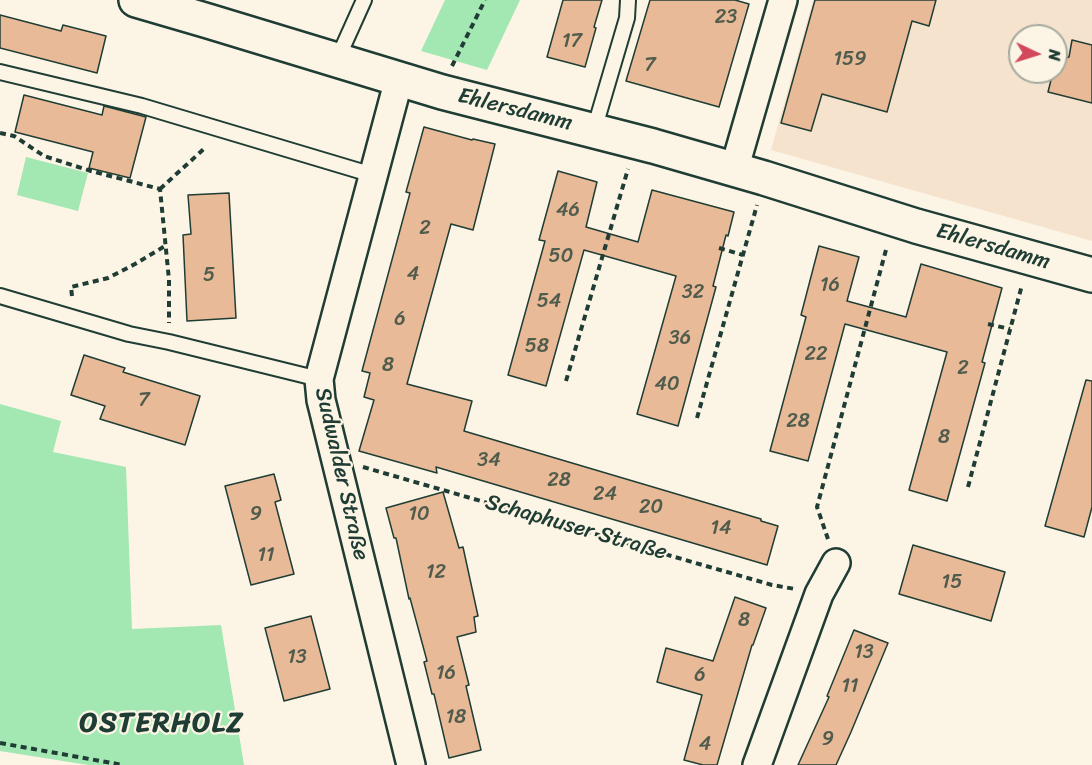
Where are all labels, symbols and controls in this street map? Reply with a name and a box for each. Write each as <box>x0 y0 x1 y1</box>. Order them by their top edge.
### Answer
house number: 23 <box>715 6 737 30</box>
north arrow <box>1008 24 1068 84</box>
house number: 17 <box>562 30 582 54</box>
house number: 159 <box>833 48 867 72</box>
text: N <box>1040 49 1069 62</box>
house number: 7 <box>644 54 656 78</box>
street label: Ehlersdamm <box>455 83 575 137</box>
house number: 46 <box>556 199 580 223</box>
house number: 2 <box>419 217 431 241</box>
street label: Ehlersdamm <box>933 218 1053 276</box>
house number: 50 <box>549 245 573 269</box>
house number: 4 <box>407 263 419 287</box>
house number: 5 <box>203 264 215 288</box>
house number: 16 <box>820 274 840 298</box>
house number: 32 <box>682 281 704 305</box>
house number: 54 <box>537 290 561 314</box>
house number: 6 <box>394 308 406 332</box>
house number: 36 <box>669 327 691 351</box>
house number: 58 <box>525 335 549 359</box>
house number: 22 <box>804 343 828 367</box>
house number: 8 <box>382 354 394 378</box>
house number: 2 <box>957 357 969 381</box>
house number: 40 <box>654 373 680 397</box>
street label: Sudwalder Straße <box>308 385 374 563</box>
house number: 7 <box>138 389 150 413</box>
house number: 28 <box>786 410 810 434</box>
house number: 8 <box>938 426 950 450</box>
house number: 34 <box>477 449 501 473</box>
house number: 28 <box>547 469 571 493</box>
house number: 24 <box>593 483 617 507</box>
street label: Schaphuser Straße <box>482 489 670 567</box>
house number: 20 <box>639 496 663 520</box>
house number: 9 <box>250 503 262 527</box>
house number: 10 <box>408 503 430 527</box>
house number: 14 <box>710 517 732 541</box>
house number: 11 <box>257 544 275 568</box>
house number: 12 <box>426 561 446 585</box>
house number: 15 <box>942 571 962 595</box>
house number: 8 <box>738 609 750 633</box>
house number: 13 <box>854 641 874 665</box>
house number: 13 <box>287 646 307 670</box>
house number: 16 <box>436 662 456 686</box>
house number: 6 <box>694 664 706 688</box>
house number: 11 <box>841 675 859 699</box>
house number: 18 <box>446 706 466 730</box>
district label: OSTERHOLZ <box>80 707 244 741</box>
house number: 9 <box>822 728 834 752</box>
house number: 4 <box>699 733 711 757</box>

